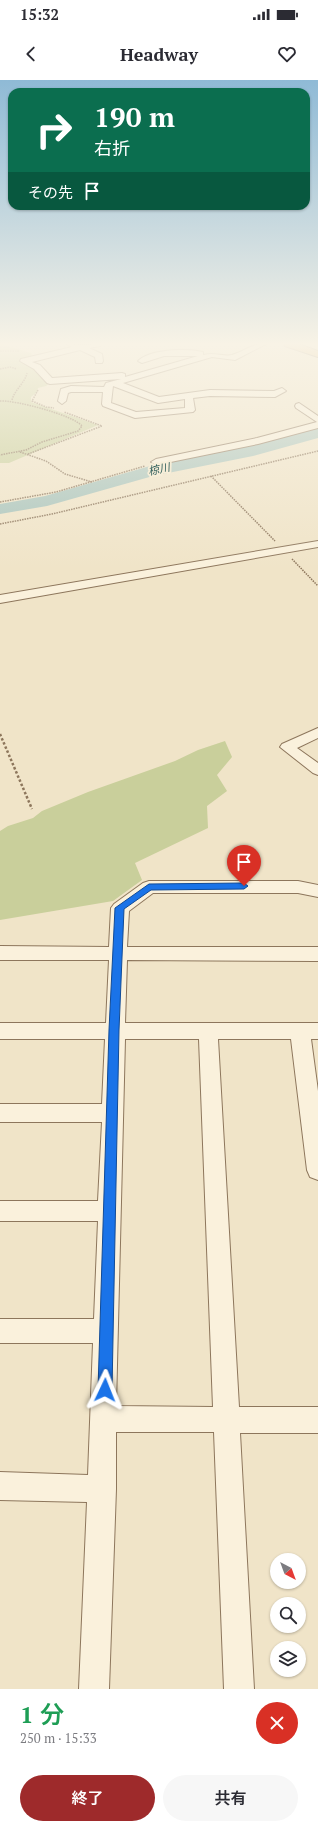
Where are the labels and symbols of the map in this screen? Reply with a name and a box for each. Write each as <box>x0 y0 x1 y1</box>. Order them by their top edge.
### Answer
water label: 椋川 <box>147 460 172 478</box>
pin <box>227 845 261 886</box>
position arrow <box>84 1369 126 1411</box>
north arrow <box>270 1553 306 1589</box>

